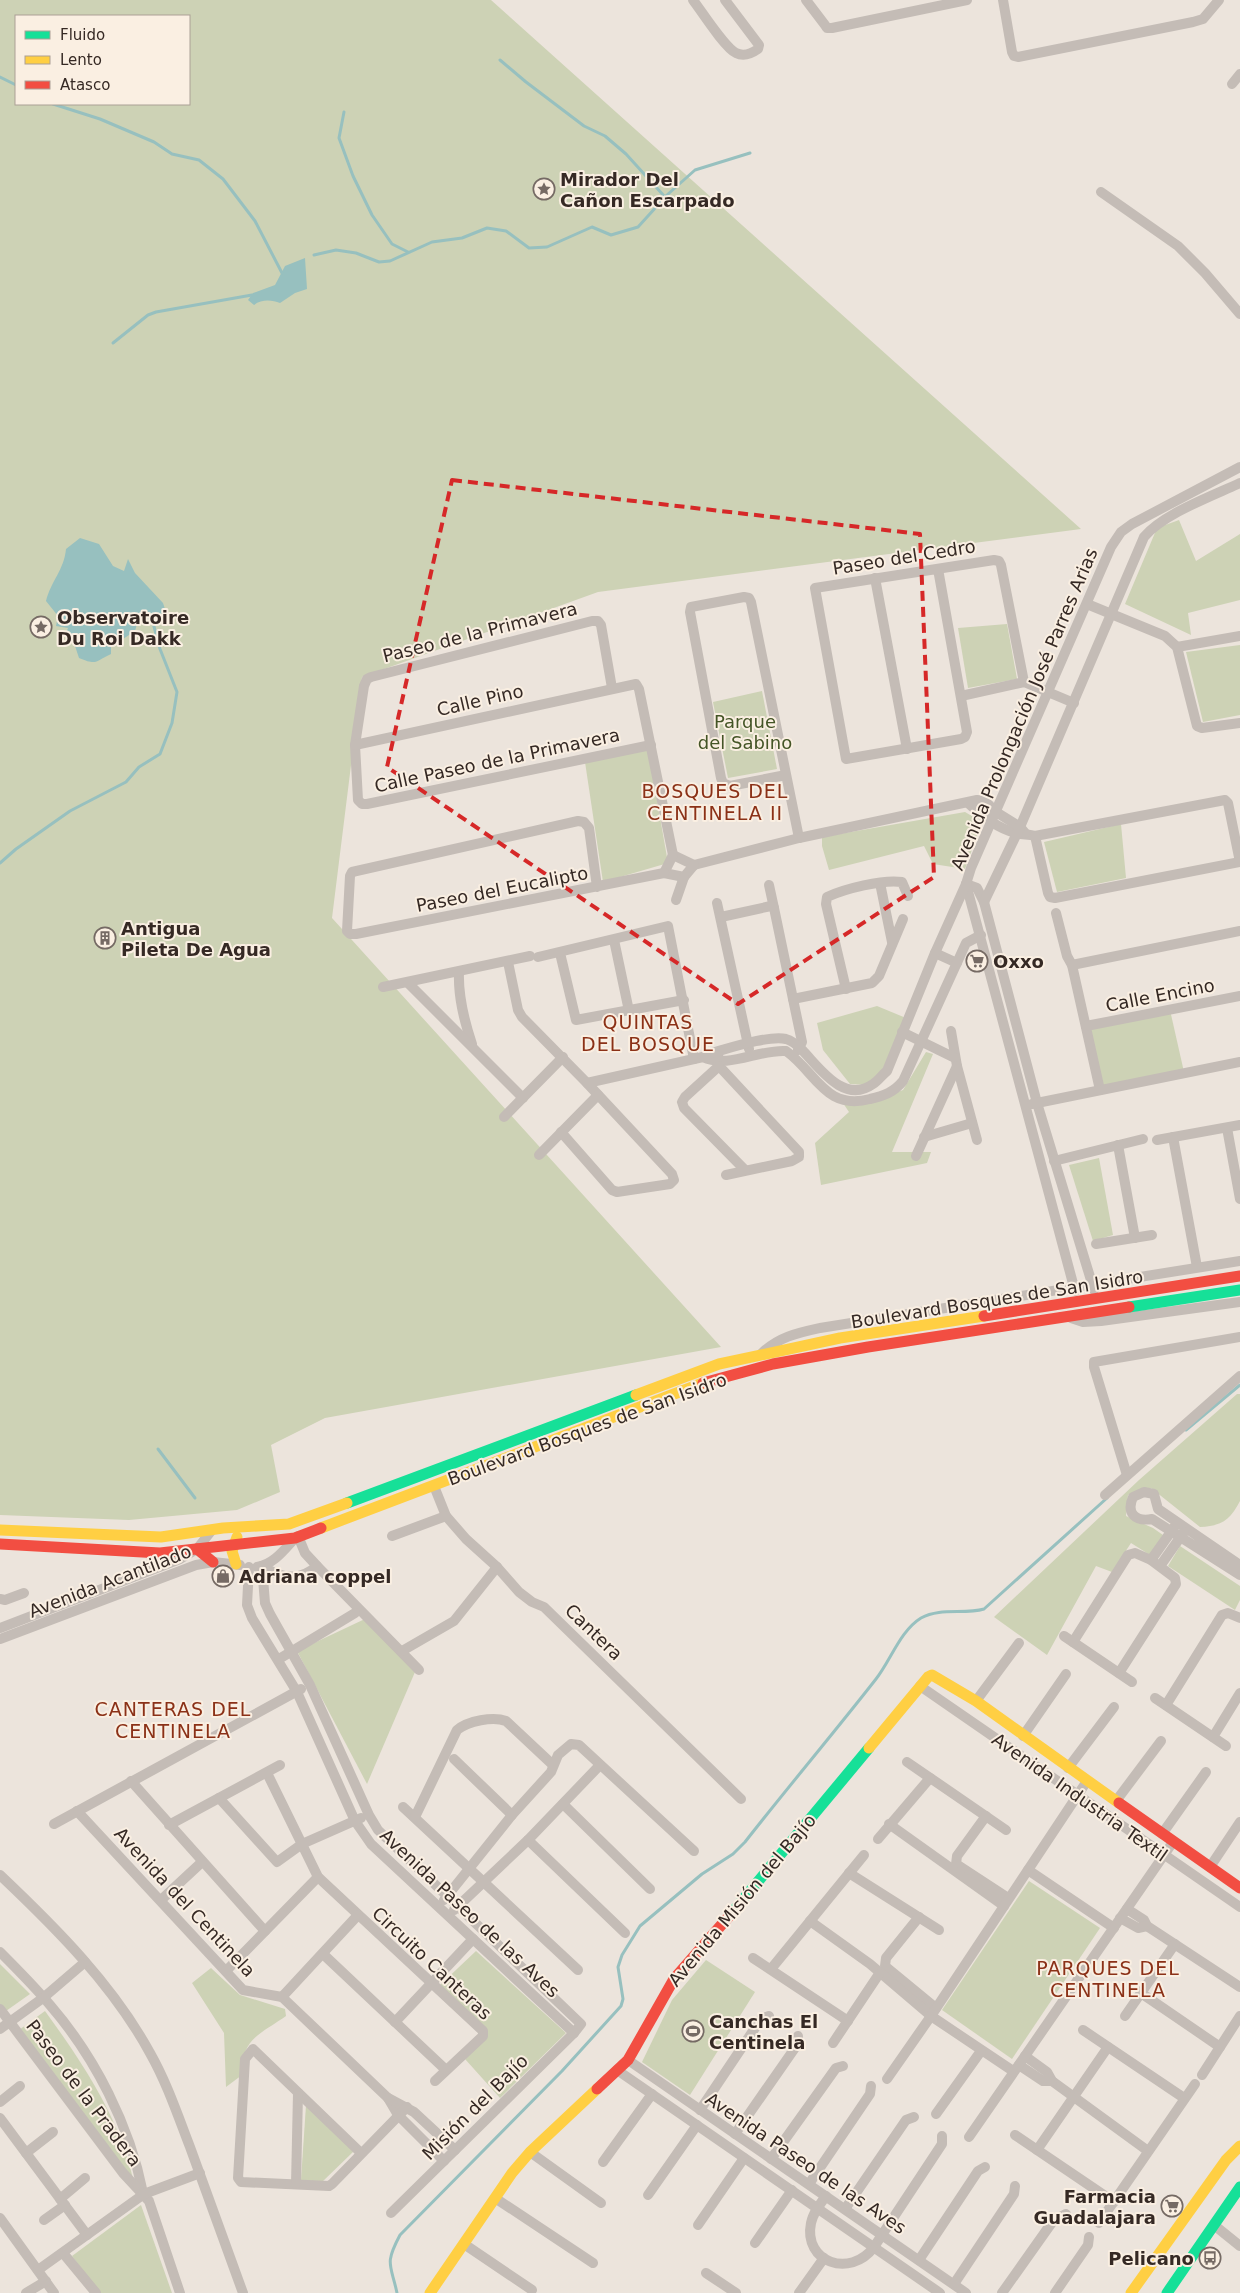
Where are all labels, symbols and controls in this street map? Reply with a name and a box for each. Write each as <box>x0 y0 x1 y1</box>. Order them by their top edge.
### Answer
legend <box>15 15 190 105</box>
text: Fluido <box>60 26 105 44</box>
text: Lento <box>60 51 102 69</box>
text: Atasco <box>60 76 110 94</box>
place label: Mirador Del Cañon Escarpado <box>560 169 735 211</box>
place icon: Mirador Del Cañon Escarpado <box>532 177 556 201</box>
street label: Paseo del Cedro <box>831 535 977 579</box>
street label: Avenida Prolongación José Parres Arias <box>946 545 1102 873</box>
street label: Paseo de la Primavera <box>380 598 580 666</box>
place label: Observatoire Du Roi Dakk <box>57 607 189 649</box>
place icon: Observatoire Du Roi Dakk <box>29 615 53 639</box>
street label: Calle Pino <box>435 680 525 720</box>
park label: Parque del Sabino <box>698 711 792 753</box>
street label: Calle Paseo de la Primavera <box>372 724 622 796</box>
district label: BOSQUES DEL CENTINELA II <box>642 780 788 824</box>
street label: Paseo del Eucalipto <box>414 862 590 916</box>
place label: Antigua Pileta De Agua <box>121 918 271 960</box>
building icon: Antigua Pileta De Agua <box>93 926 117 950</box>
supermarket icon: Oxxo <box>965 949 989 973</box>
place label: Oxxo <box>993 951 1044 972</box>
street label: Calle Encino <box>1104 974 1216 1016</box>
district label: QUINTAS DEL BOSQUE <box>581 1011 715 1055</box>
street label: Boulevard Bosques de San Isidro <box>849 1266 1145 1332</box>
street label: Boulevard Bosques de San Isidro <box>445 1369 729 1489</box>
street label: Avenida Acantilado <box>26 1540 194 1622</box>
shop icon: Adriana coppel <box>211 1564 235 1588</box>
place label: Adriana coppel <box>239 1566 391 1587</box>
street label: Cantera <box>561 1600 627 1664</box>
district label: CANTERAS DEL CENTINELA <box>95 1698 251 1742</box>
street label: Avenida Industria Textil <box>988 1728 1172 1866</box>
street label: Avenida Misión del Bajío <box>664 1810 820 1990</box>
street label: Avenida del Centinela <box>110 1823 260 1981</box>
street label: Avenida Paseo de las Aves <box>376 1824 564 2002</box>
street label: Circuito Canteras <box>368 1902 496 2024</box>
district label: PARQUES DEL CENTINELA <box>1036 1957 1180 2001</box>
place label: Canchas El Centinela <box>709 2011 818 2053</box>
street label: Paseo de la Pradera <box>22 2016 146 2170</box>
sports icon: Canchas El Centinela <box>681 2019 705 2043</box>
street label: Misión del Bajío <box>418 2050 532 2164</box>
street label: Avenida Paseo de las Aves <box>702 2088 910 2238</box>
place label: Farmacia Guadalajara <box>1034 2186 1156 2228</box>
supermarket icon: Farmacia Guadalajara <box>1160 2194 1184 2218</box>
bus stop icon: Pelicano <box>1198 2246 1222 2270</box>
place label: Pelicano <box>1108 2248 1194 2269</box>

